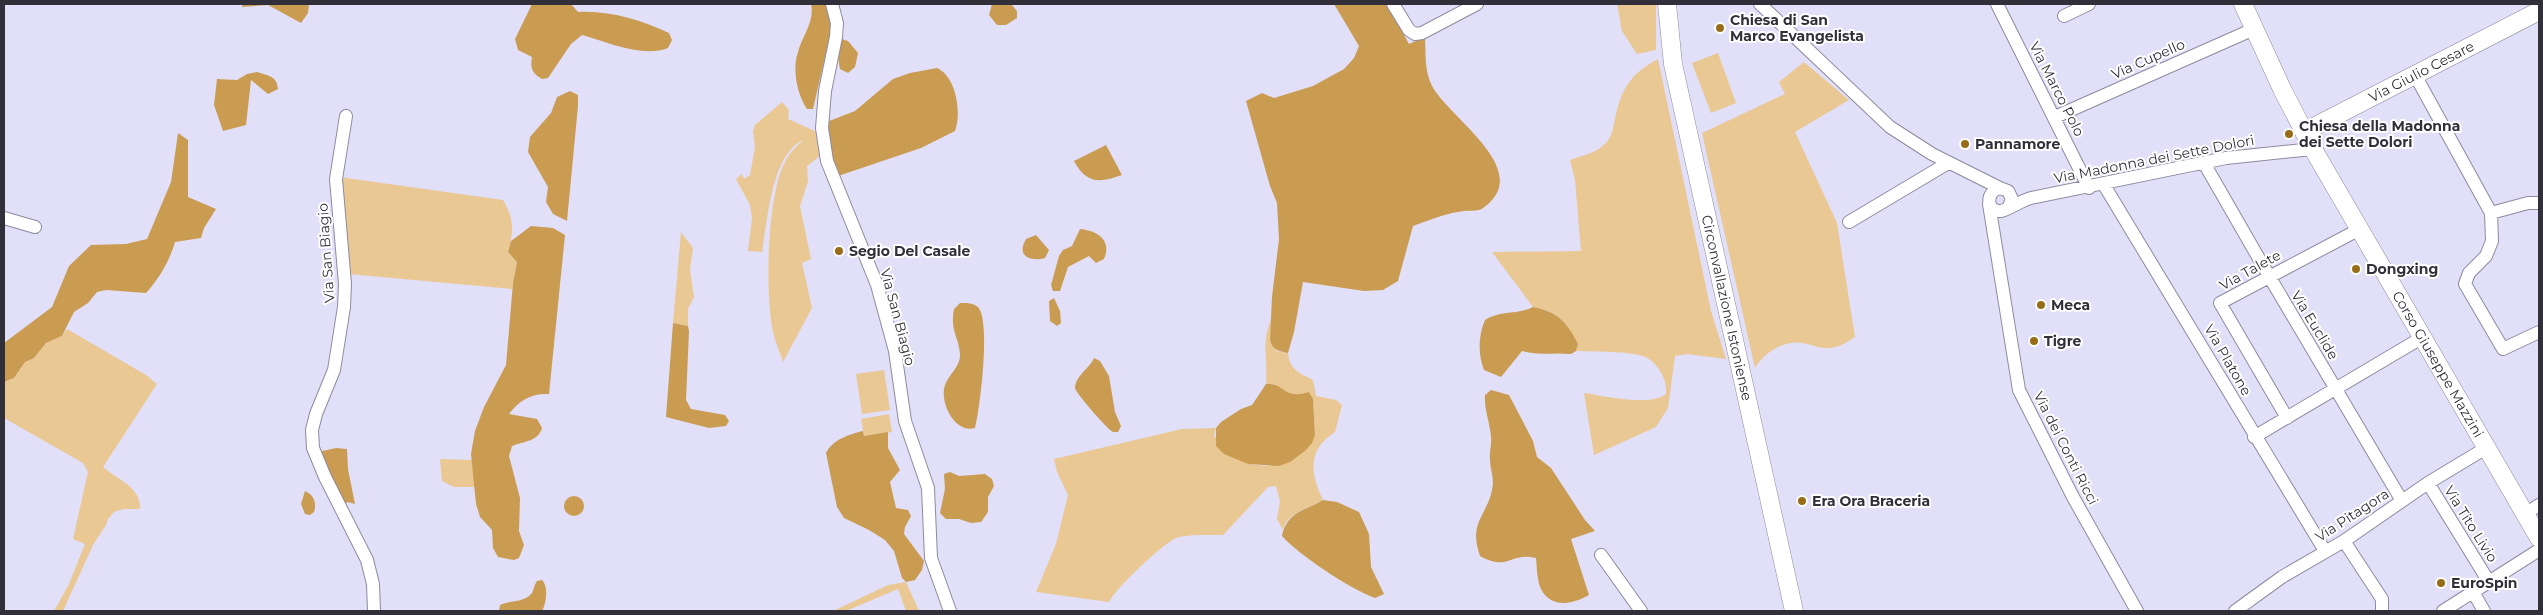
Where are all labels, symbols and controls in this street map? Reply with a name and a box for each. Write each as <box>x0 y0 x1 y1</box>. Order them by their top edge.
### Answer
place label: Chiesa di San Marco Evangelista <box>1730 11 1864 45</box>
marker: Chiesa di San Marco Evangelista <box>1714 22 1726 34</box>
street label: Via Cupello <box>2108 35 2188 83</box>
street label: Via Giulio Cesare <box>2365 37 2477 106</box>
street label: Via Marco Polo <box>2025 39 2089 139</box>
place label: Chiesa della Madonna dei Sette Dolori <box>2299 117 2460 151</box>
marker: Chiesa della Madonna dei Sette Dolori <box>2283 128 2295 140</box>
street label: Via Madonna dei Sette Dolori <box>2052 131 2256 187</box>
place label: Pannamore <box>1975 135 2060 153</box>
marker: Pannamore <box>1959 138 1971 150</box>
street label: Via San Biagio <box>314 202 338 303</box>
street label: Circonvallazione Istoniense <box>1698 213 1756 402</box>
place label: Segio Del Casale <box>849 242 970 260</box>
marker: Segio Del Casale <box>833 245 845 257</box>
street label: Via Talete <box>2216 246 2284 294</box>
place label: Dongxing <box>2366 260 2438 278</box>
marker: Dongxing <box>2350 263 2362 275</box>
street label: Via San Biagio <box>876 266 920 368</box>
street label: Via Euclide <box>2287 287 2343 363</box>
street label: Corso Giuseppe Mazzini <box>2388 288 2488 441</box>
place label: Meca <box>2051 296 2090 314</box>
marker: Meca <box>2035 299 2047 311</box>
street label: Via Platone <box>2200 321 2256 399</box>
place label: Tigre <box>2044 332 2082 350</box>
marker: Tigre <box>2028 335 2040 347</box>
street label: Via dei Conti Ricci <box>2030 388 2102 508</box>
street label: Via Tito Livio <box>2440 482 2502 566</box>
street label: Via Pitagora <box>2312 485 2392 545</box>
place label: Era Ora Braceria <box>1812 492 1930 510</box>
marker: Era Ora Braceria <box>1796 495 1808 507</box>
place label: EuroSpin <box>2451 574 2518 592</box>
marker: EuroSpin <box>2435 577 2447 589</box>

